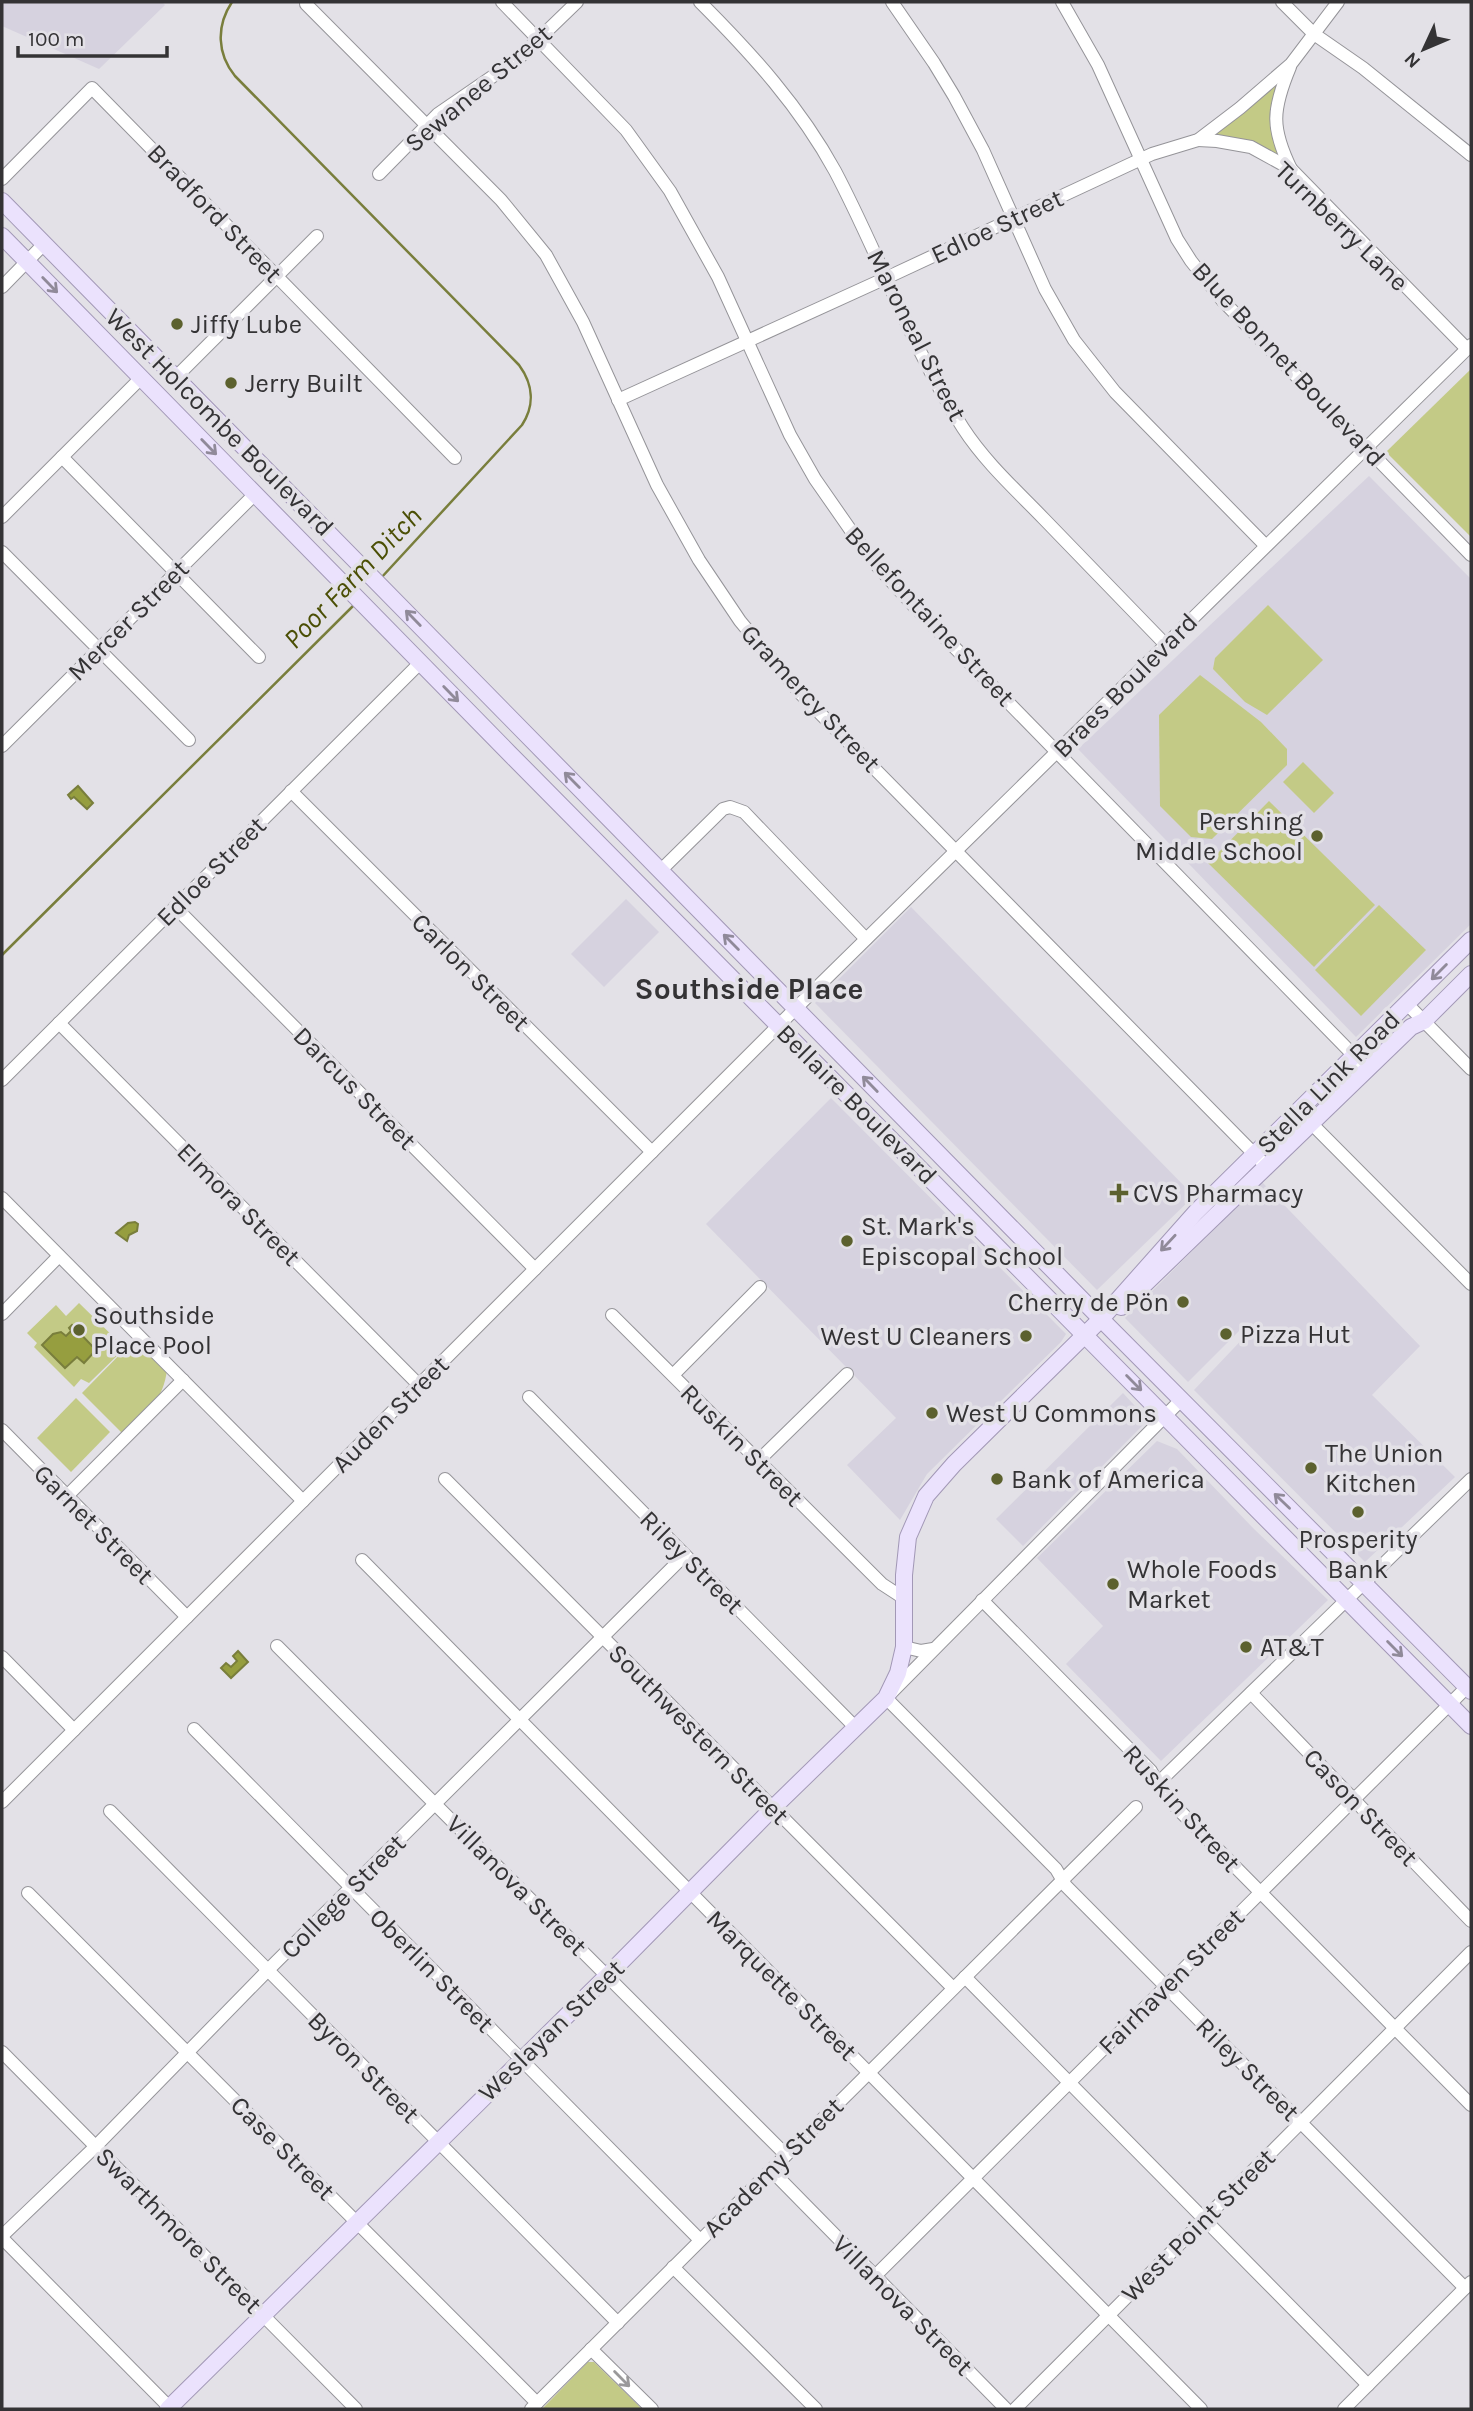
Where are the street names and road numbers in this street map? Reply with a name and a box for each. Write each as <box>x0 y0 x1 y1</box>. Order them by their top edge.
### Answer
street label: Sewanee Street <box>399 18 558 159</box>
street label: Bradford Street <box>141 138 289 289</box>
street label: Turnberry Lane <box>1269 155 1415 298</box>
street label: Edloe Street <box>926 182 1068 271</box>
street label: Maroneal Street <box>860 244 973 426</box>
street label: Blue Bonnet Boulevard <box>1186 256 1392 473</box>
street label: West Holcombe Boulevard <box>99 302 340 543</box>
street label: Bellefontaine Street <box>838 520 1021 713</box>
street label: Mercer Street <box>61 553 196 687</box>
street label: Braes Boulevard <box>1047 607 1204 764</box>
street label: Gramercy Street <box>734 618 887 779</box>
street label: Edloe Street <box>150 810 273 933</box>
street label: Carlon Street <box>405 907 536 1038</box>
street label: Stella Link Road <box>1250 1004 1407 1161</box>
street label: Bellaire Boulevard <box>770 1018 943 1191</box>
street label: Darcus Street <box>287 1020 423 1156</box>
street label: Elmora Street <box>171 1136 307 1273</box>
street label: Auden Street <box>325 1349 455 1479</box>
street label: Ruskin Street <box>674 1377 810 1513</box>
street label: Garnet Street <box>27 1458 160 1591</box>
street label: Riley Street <box>633 1504 750 1621</box>
street label: Southwestern Street <box>602 1638 796 1831</box>
street label: Ruskin Street <box>1116 1738 1247 1879</box>
street label: Cason Street <box>1297 1742 1425 1873</box>
street label: Villanova Street <box>440 1809 594 1962</box>
street label: College Street <box>275 1827 412 1965</box>
street label: Oberlin Street <box>363 1902 500 2039</box>
street label: Fairhaven Street <box>1092 1902 1251 2061</box>
street label: Marquette Street <box>700 1904 864 2067</box>
street label: Weslayan Street <box>472 1953 631 2108</box>
street label: Byron Street <box>301 2005 426 2130</box>
street label: Riley Street <box>1189 2011 1306 2128</box>
street label: Case Street <box>224 2090 341 2207</box>
street label: Academy Street <box>697 2091 850 2244</box>
street label: Swarthmore Street <box>89 2141 268 2320</box>
street label: West Point Street <box>1115 2142 1282 2309</box>
street label: Villanova Street <box>826 2229 980 2382</box>

